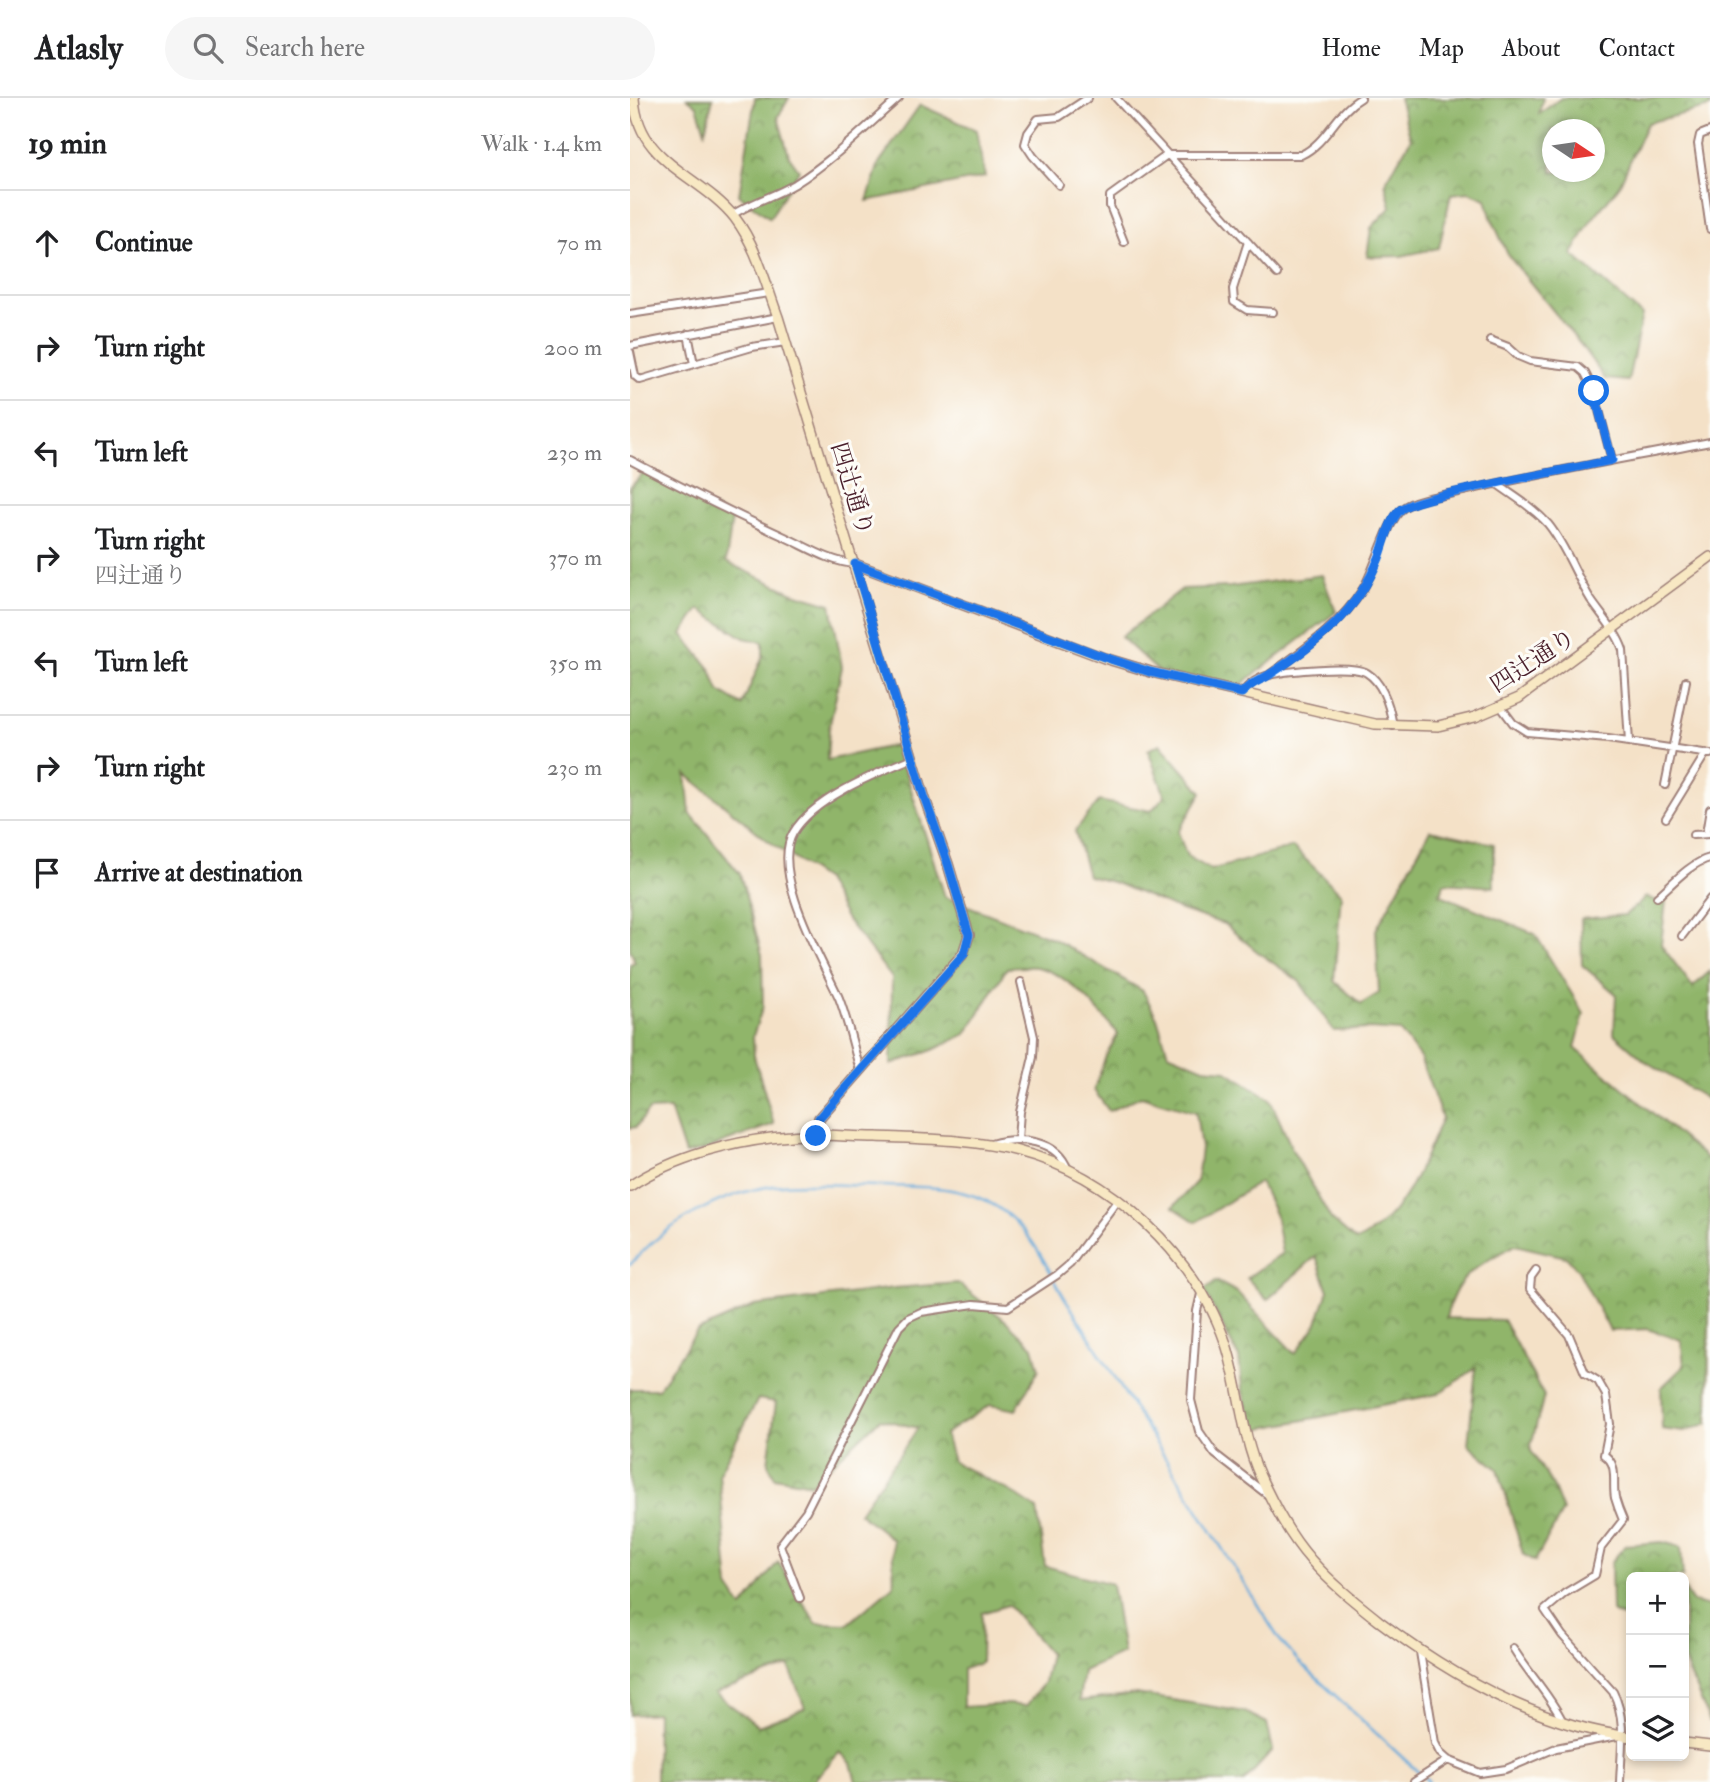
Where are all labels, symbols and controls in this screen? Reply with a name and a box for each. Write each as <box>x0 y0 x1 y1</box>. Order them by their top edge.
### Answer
search box <box>165 17 655 80</box>
text: Atlasly <box>35 28 123 69</box>
icon: search <box>189 29 227 67</box>
text: Search here <box>245 32 365 64</box>
text: Home <box>1321 33 1381 64</box>
text: Map <box>1419 33 1464 64</box>
text: About <box>1502 33 1561 64</box>
text: Contact <box>1599 33 1675 64</box>
north arrow <box>1542 119 1605 182</box>
text: 19 min <box>28 125 107 162</box>
text: Walk · 1.4 km <box>481 129 602 158</box>
icon: ahead <box>28 224 66 262</box>
text: Continue <box>95 227 193 259</box>
text: 70 m <box>557 228 602 257</box>
icon: right <box>28 329 66 367</box>
text: Turn right <box>95 332 205 364</box>
text: 200 m <box>544 333 602 362</box>
route start <box>1578 375 1609 406</box>
icon: left <box>28 434 66 472</box>
text: Turn left <box>95 437 188 469</box>
text: 230 m <box>547 438 602 467</box>
street label: 四辻通り <box>823 439 881 539</box>
text: Turn right <box>95 525 205 557</box>
icon: right <box>28 539 66 577</box>
text: 370 m <box>548 543 602 572</box>
text: 四辻通り <box>95 561 187 590</box>
street label: 四辻通り <box>1484 622 1582 700</box>
icon: left <box>28 644 66 682</box>
text: Turn left <box>95 647 188 679</box>
text: 350 m <box>549 648 602 677</box>
icon: right <box>28 749 66 787</box>
text: Turn right <box>95 752 205 784</box>
text: 230 m <box>547 753 602 782</box>
icon: arrive <box>28 854 66 892</box>
text: Arrive at destination <box>95 857 303 889</box>
route end <box>800 1120 831 1151</box>
map controls <box>1626 1572 1689 1761</box>
button: + <box>1626 1572 1689 1635</box>
button: − <box>1626 1635 1689 1698</box>
button: layers <box>1626 1698 1689 1761</box>

